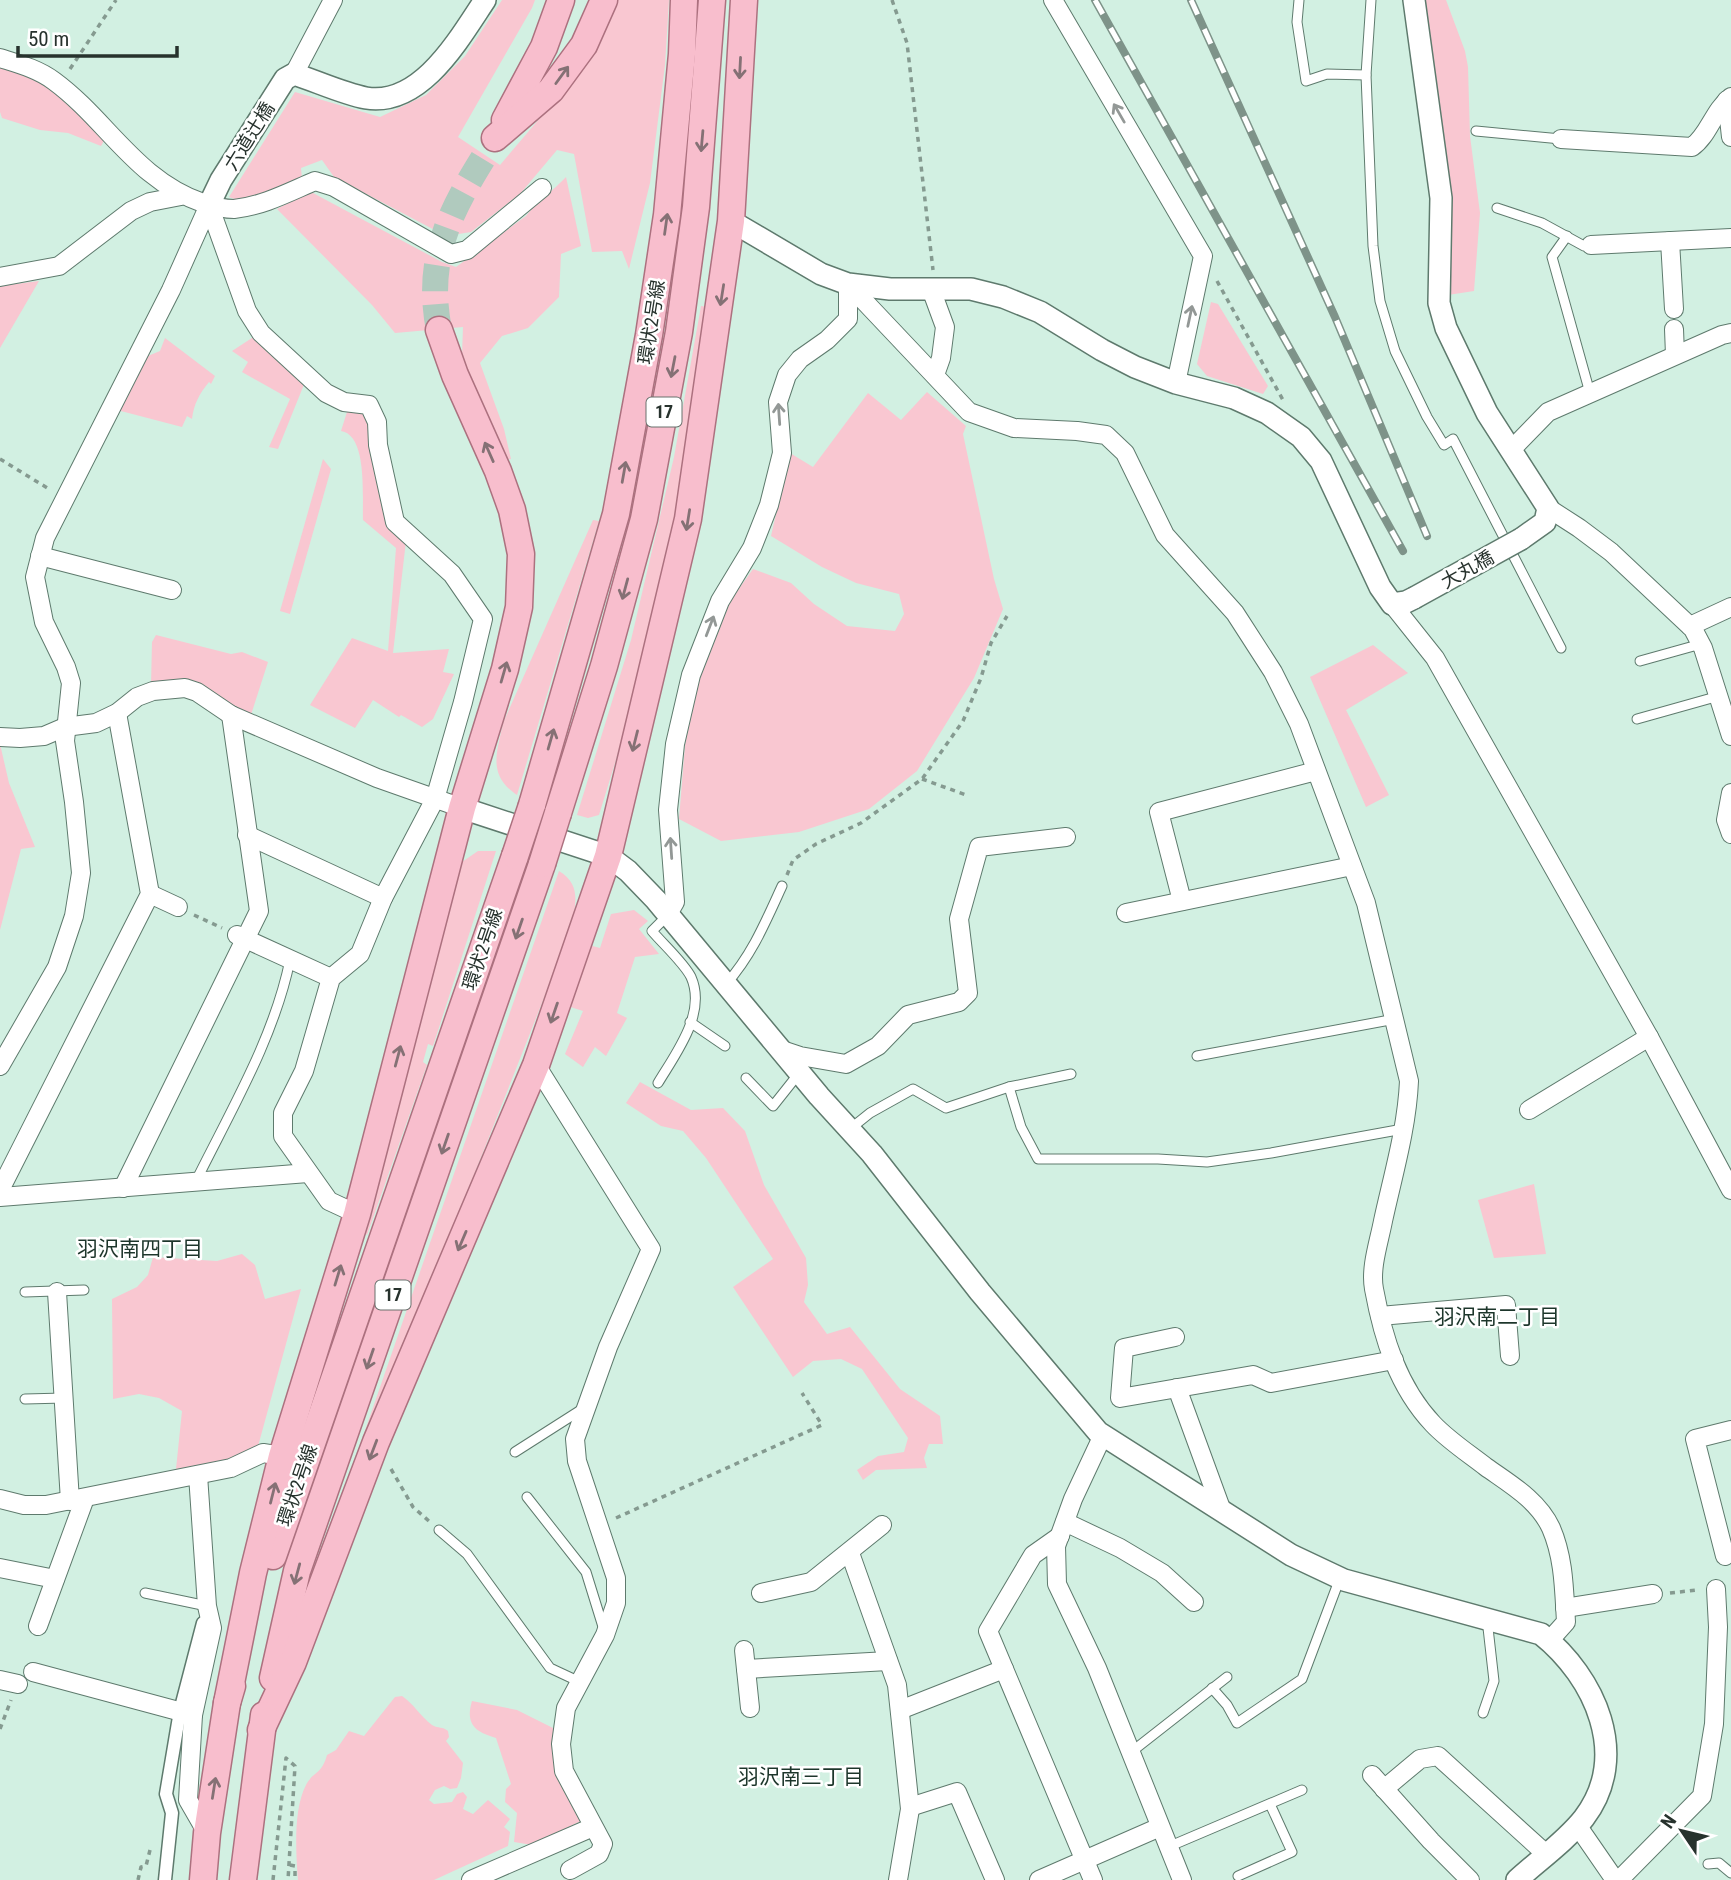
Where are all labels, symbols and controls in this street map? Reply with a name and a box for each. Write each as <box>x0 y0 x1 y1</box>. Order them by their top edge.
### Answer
scale bar <box>18 14 177 58</box>
text: 50 m <box>28 27 69 51</box>
one-way arrow <box>733 56 746 79</box>
one-way arrow <box>554 65 569 84</box>
street label: 六道辻橋 <box>220 98 279 175</box>
one-way arrow <box>1112 103 1126 123</box>
one-way arrow <box>695 130 708 153</box>
one-way arrow <box>659 213 672 236</box>
street label: 環状2号線 <box>633 278 670 366</box>
one-way arrow <box>715 283 728 306</box>
one-way arrow <box>1183 305 1197 328</box>
one-way arrow <box>666 355 679 378</box>
road number: 17 <box>646 398 682 426</box>
one-way arrow <box>772 403 785 426</box>
one-way arrow <box>482 442 495 463</box>
one-way arrow <box>618 462 631 484</box>
one-way arrow <box>681 508 694 531</box>
street label: 大丸橋 <box>1437 546 1498 593</box>
one-way arrow <box>618 577 631 600</box>
one-way arrow <box>705 616 718 638</box>
one-way arrow <box>498 662 511 684</box>
one-way arrow <box>546 728 559 750</box>
one-way arrow <box>628 729 642 752</box>
one-way arrow <box>664 837 677 860</box>
street label: 環状2号線 <box>458 905 507 993</box>
one-way arrow <box>512 917 524 939</box>
one-way arrow <box>547 1002 560 1024</box>
one-way arrow <box>392 1045 405 1068</box>
one-way arrow <box>438 1132 450 1154</box>
one-way arrow <box>454 1229 467 1251</box>
district label: 羽沢南四丁目 <box>77 1237 203 1261</box>
one-way arrow <box>332 1264 345 1286</box>
road number: 17 <box>376 1280 410 1310</box>
district label: 羽沢南二丁目 <box>1434 1305 1560 1329</box>
one-way arrow <box>363 1347 375 1369</box>
one-way arrow <box>366 1439 379 1461</box>
street label: 環状2号線 <box>273 1441 322 1529</box>
one-way arrow <box>267 1482 280 1505</box>
one-way arrow <box>290 1562 303 1585</box>
district label: 羽沢南三丁目 <box>738 1765 864 1789</box>
one-way arrow <box>208 1777 221 1800</box>
north arrow <box>1647 1796 1717 1866</box>
text: N <box>1656 1810 1681 1833</box>

